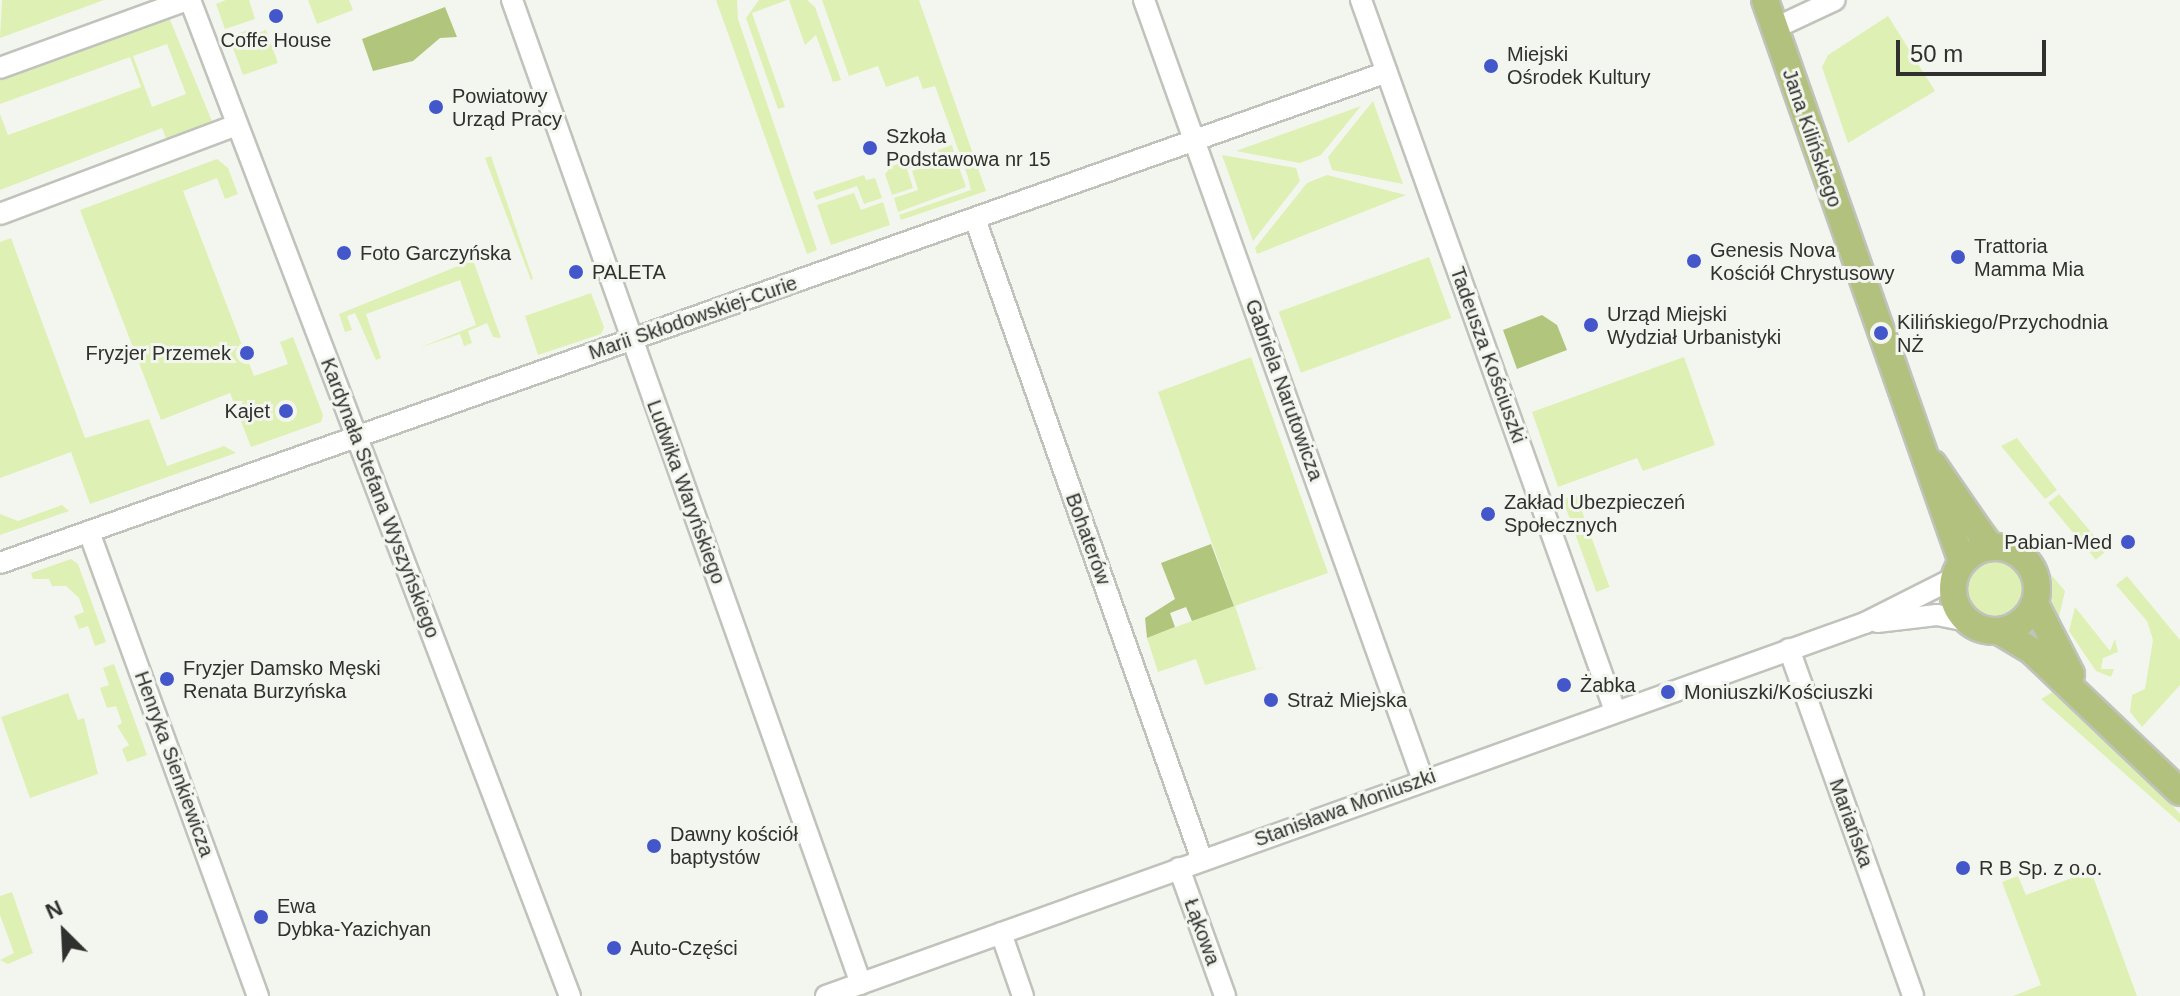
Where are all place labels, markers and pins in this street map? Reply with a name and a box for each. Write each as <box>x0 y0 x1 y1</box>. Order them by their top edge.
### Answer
marker: Coffe House <box>267 7 285 25</box>
place label: Coffe House <box>221 28 331 52</box>
place label: Miejski Ośrodek Kultury <box>1507 42 1650 89</box>
marker: Miejski Ośrodek Kultury <box>1482 57 1500 75</box>
place label: Powiatowy Urząd Pracy <box>452 84 562 131</box>
marker: Powiatowy Urząd Pracy <box>427 98 445 116</box>
place label: Szkoła Podstawowa nr 15 <box>886 124 1051 171</box>
marker: Szkoła Podstawowa nr 15 <box>861 139 879 157</box>
place label: Trattoria Mamma Mia <box>1974 234 2084 281</box>
place label: Genesis Nova Kościół Chrystusowy <box>1710 238 1895 285</box>
place label: Foto Garczyńska <box>360 241 511 265</box>
marker: Foto Garczyńska <box>335 244 353 262</box>
marker: Trattoria Mamma Mia <box>1949 248 1967 266</box>
marker: Genesis Nova Kościół Chrystusowy <box>1685 252 1703 270</box>
place label: PALETA <box>592 260 666 284</box>
marker: PALETA <box>567 263 585 281</box>
place label: Urząd Miejski Wydział Urbanistyki <box>1607 302 1781 349</box>
place label: Kilińskiego/Przychodnia NŻ <box>1897 310 2108 357</box>
marker: Urząd Miejski Wydział Urbanistyki <box>1582 316 1600 334</box>
marker: Kilińskiego/Przychodnia NŻ <box>1872 324 1890 342</box>
place label: Fryzjer Przemek <box>85 341 231 365</box>
marker: Fryzjer Przemek <box>238 344 256 362</box>
place label: Kajet <box>224 399 270 423</box>
marker: Kajet <box>277 402 295 420</box>
place label: Zakład Ubezpieczeń Społecznych <box>1504 490 1685 537</box>
marker: Zakład Ubezpieczeń Społecznych <box>1479 505 1497 523</box>
place label: Pabian-Med <box>2004 530 2112 554</box>
marker: Pabian-Med <box>2119 533 2137 551</box>
place label: Fryzjer Damsko Męski Renata Burzyńska <box>183 656 381 703</box>
marker: Fryzjer Damsko Męski Renata Burzyńska <box>158 670 176 688</box>
place label: Żabka <box>1580 673 1636 697</box>
marker: Żabka <box>1555 676 1573 694</box>
place label: Moniuszki/Kościuszki <box>1684 680 1873 704</box>
marker: Moniuszki/Kościuszki <box>1659 683 1677 701</box>
place label: Straż Miejska <box>1287 688 1407 712</box>
marker: Straż Miejska <box>1262 691 1280 709</box>
place label: Dawny kościół baptystów <box>670 822 798 869</box>
marker: Dawny kościół baptystów <box>645 837 663 855</box>
place label: R B Sp. z o.o. <box>1979 856 2102 880</box>
marker: R B Sp. z o.o. <box>1954 859 1972 877</box>
place label: Ewa Dybka-Yazichyan <box>277 894 431 941</box>
marker: Ewa Dybka-Yazichyan <box>252 908 270 926</box>
place label: Auto-Części <box>630 936 738 960</box>
marker: Auto-Części <box>605 939 623 957</box>

